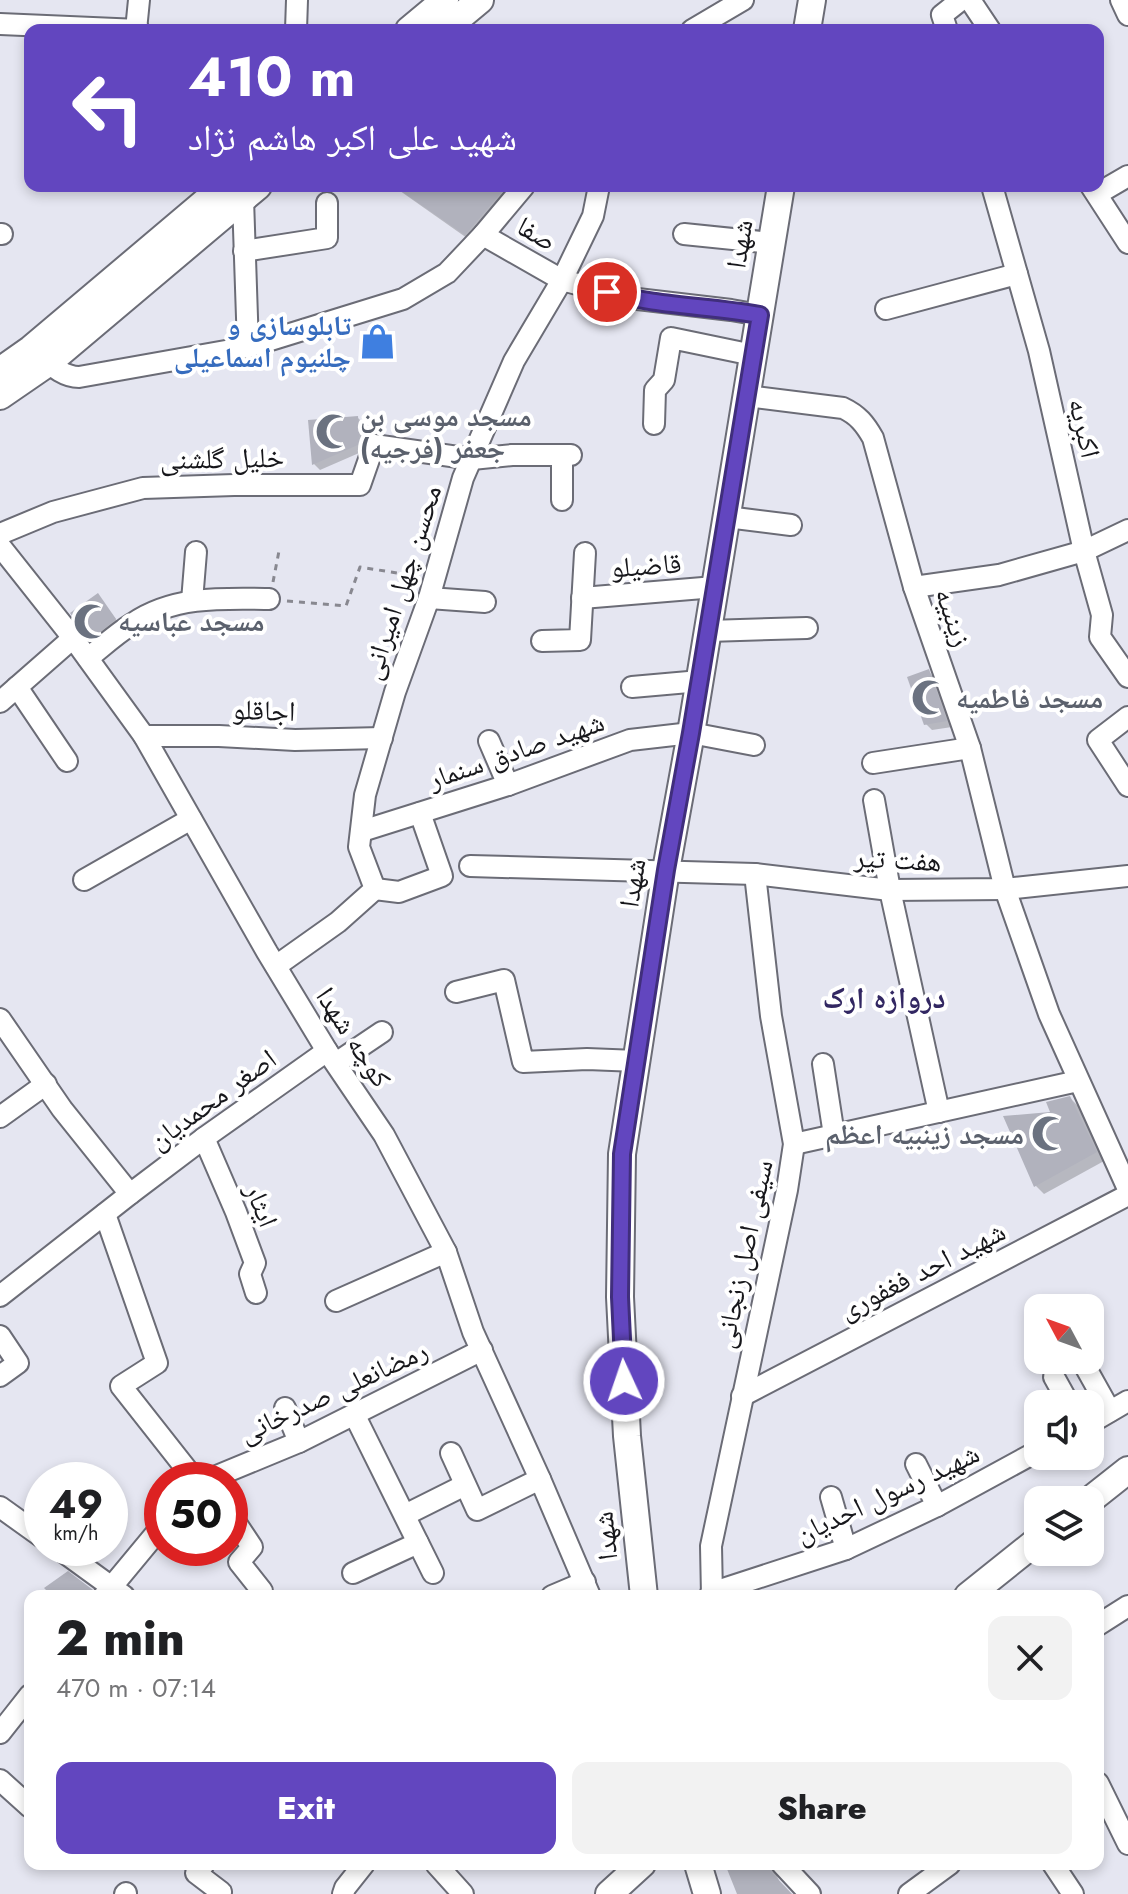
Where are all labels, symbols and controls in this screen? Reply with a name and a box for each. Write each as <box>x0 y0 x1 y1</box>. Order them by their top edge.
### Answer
text: 410 m <box>188 36 355 117</box>
icon: left <box>56 56 160 160</box>
text: شهید علی اکبر هاشم نژاد <box>188 111 517 163</box>
street label: صفا <box>509 206 564 261</box>
street label: شهدا <box>715 217 764 271</box>
pin <box>573 258 641 326</box>
icon: arrive <box>585 270 629 314</box>
place label: تابلوسازی و چلنیوم اسماعیلی <box>174 305 351 378</box>
shop icon: تابلوسازی و چلنیوم اسماعیلی <box>358 322 396 360</box>
street label: اکبریه <box>1058 394 1111 462</box>
place label: مسجد موسی بن جعفر (فرجیه) <box>360 396 532 469</box>
mosque icon: مسجد موسی بن جعفر (فرجیه) <box>315 413 353 451</box>
street label: خلیل گلشنی <box>160 437 284 480</box>
street label: محسن چهل امیرانی <box>351 479 452 685</box>
street label: قاضیلو <box>609 543 683 588</box>
street label: زینبیه <box>924 582 983 652</box>
place label: مسجد عباسیه <box>118 601 265 642</box>
mosque icon: مسجد عباسیه <box>73 602 111 640</box>
place label: مسجد فاطمیه <box>956 678 1103 719</box>
mosque icon: مسجد فاطمیه <box>911 679 949 717</box>
street label: اجاقلو <box>232 689 296 732</box>
street label: شهید صادق سنمار <box>422 701 610 800</box>
street label: هفت تیر <box>852 837 943 882</box>
street label: شهدا <box>608 856 657 910</box>
district label: دروازه ارک <box>823 976 945 1019</box>
street label: کوچه شهدا <box>306 979 402 1096</box>
street label: اصغر محمدیان <box>140 1039 285 1160</box>
place label: مسجد زینبیه اعظم <box>825 1114 1024 1155</box>
mosque icon: مسجد زینبیه اعظم <box>1031 1115 1069 1153</box>
street label: سیفی اصل زنجانی <box>704 1156 783 1352</box>
street label: ایثار <box>234 1176 289 1233</box>
street label: شهید احد فغفوری <box>832 1211 1013 1330</box>
north arrow <box>1024 1294 1104 1374</box>
map controls <box>1024 1294 1104 1566</box>
street label: رمضانعلی صدرخانی <box>232 1330 434 1453</box>
position arrow <box>582 1339 666 1423</box>
button: sound <box>1024 1390 1104 1470</box>
street label: شهید رسول احدیان <box>788 1433 986 1554</box>
speed limit sign: 50 <box>144 1462 248 1566</box>
text: 49 <box>49 1475 103 1533</box>
button: layers <box>1024 1486 1104 1566</box>
street label: شهدا <box>583 1509 628 1562</box>
text: km/h <box>53 1519 99 1548</box>
text: 2 min <box>56 1604 185 1673</box>
button: close <box>988 1616 1072 1700</box>
text: 470 m · 07:14 <box>56 1669 216 1707</box>
button: Exit <box>56 1762 556 1854</box>
button: Share <box>572 1762 1072 1854</box>

